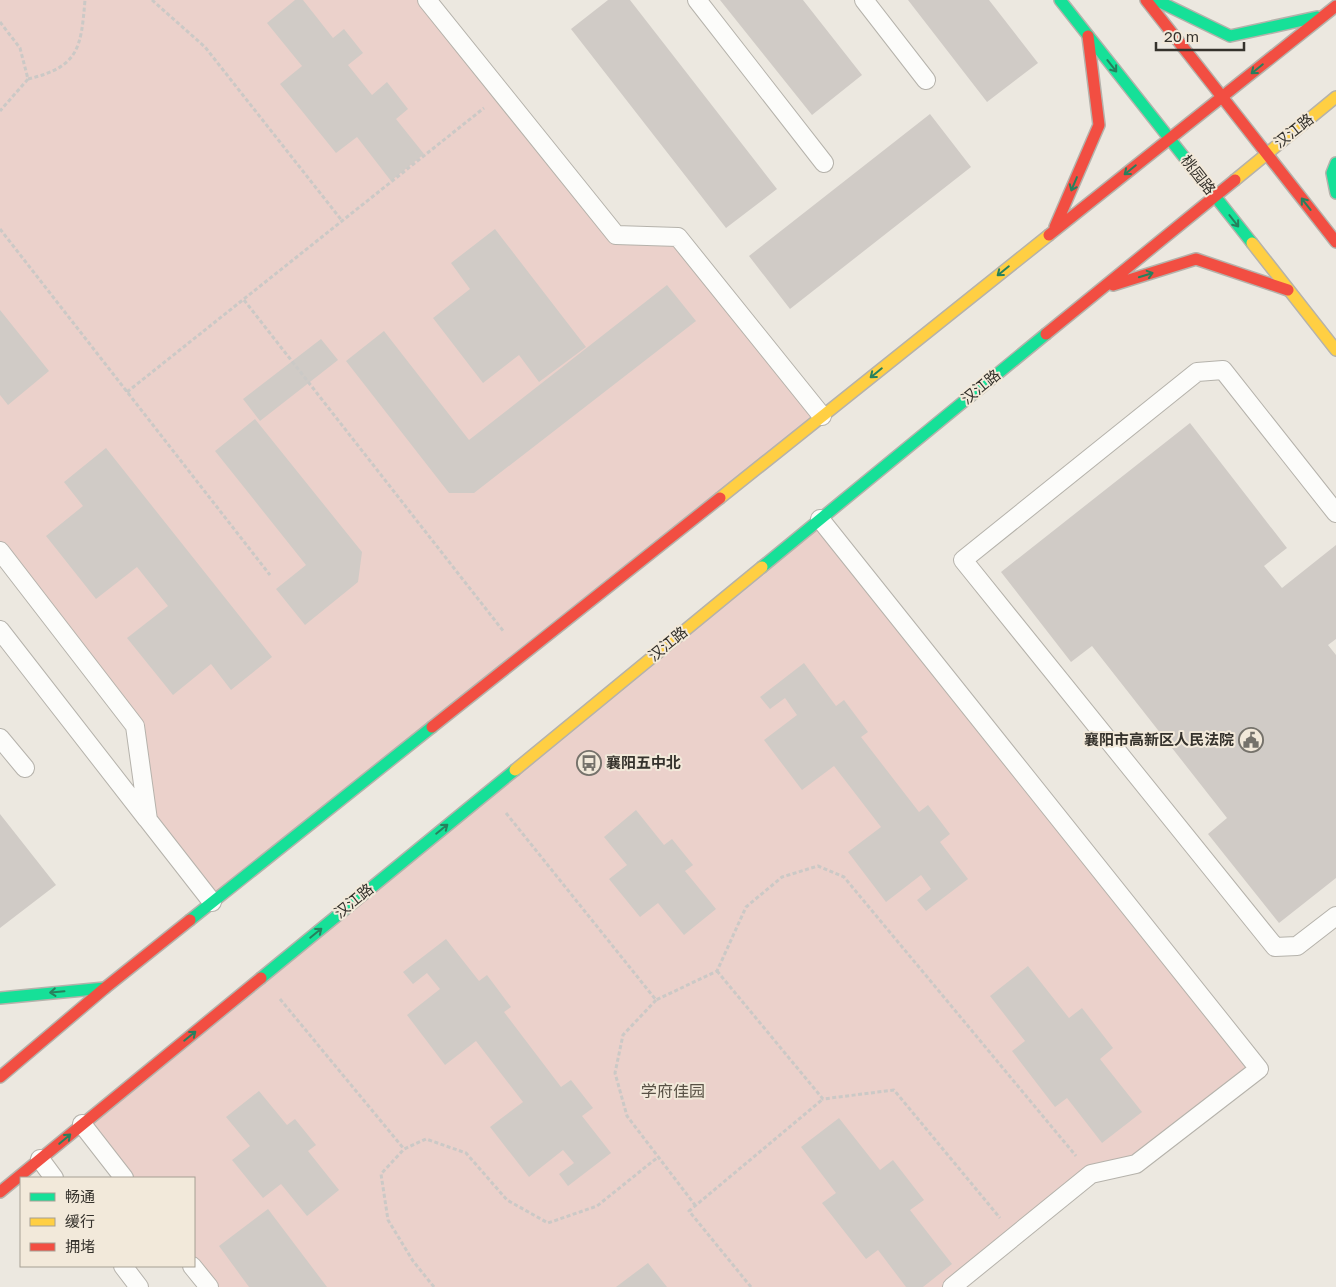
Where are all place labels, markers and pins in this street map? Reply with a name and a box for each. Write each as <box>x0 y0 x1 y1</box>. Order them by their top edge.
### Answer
public building icon: 襄阳市高新区人民法院 <box>1238 727 1264 753</box>
place label: 襄阳市高新区人民法院 <box>1084 730 1234 748</box>
bus stop icon: 襄阳五中北 <box>576 750 602 776</box>
place label: 襄阳五中北 <box>606 753 681 771</box>

